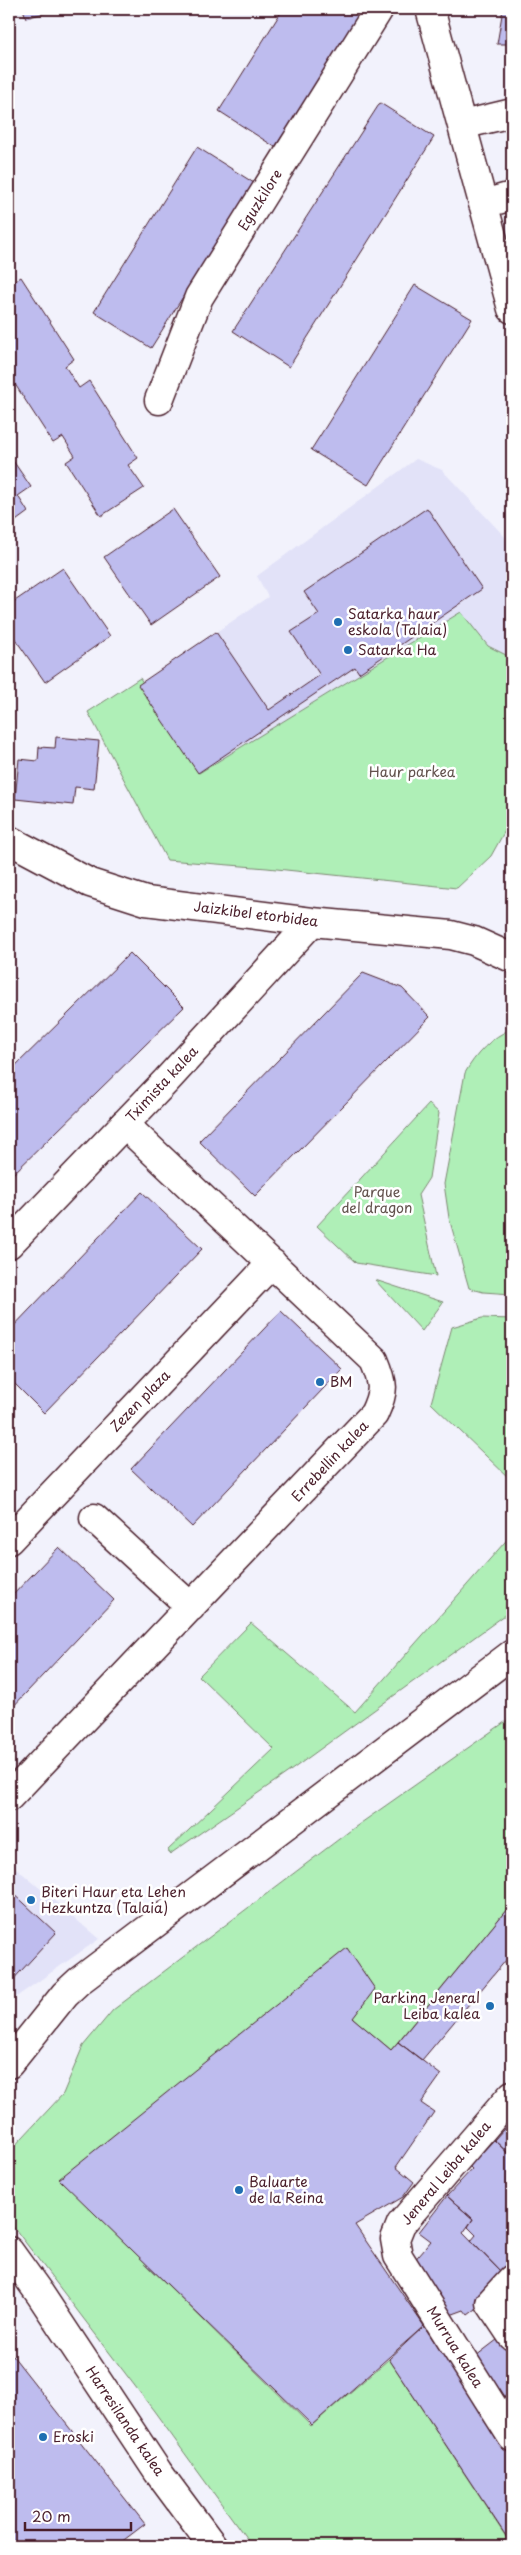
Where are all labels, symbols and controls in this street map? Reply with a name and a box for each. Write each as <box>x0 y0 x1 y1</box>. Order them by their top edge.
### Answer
street label: Eguzkilore <box>232 165 287 235</box>
place label: Satarka haur eskola (Talaia) <box>348 603 447 640</box>
marker: Satarka haur eskola (Talaia) <box>332 616 344 628</box>
place label: Satarka Ha <box>358 639 436 660</box>
marker: Satarka Ha <box>342 644 354 656</box>
park label: Haur parkea <box>369 761 456 782</box>
street label: Jaizkibel etorbidea <box>193 895 320 932</box>
street label: Tximista kalea <box>121 1040 203 1127</box>
park label: Parque del dragon <box>342 1181 412 1218</box>
street label: Zezen plaza <box>105 1365 175 1436</box>
place label: BM <box>330 1371 352 1392</box>
marker: BM <box>314 1376 326 1388</box>
street label: Errebellin kalea <box>286 1415 374 1506</box>
place label: Biteri Haur eta Lehen Hezkuntza (Talaia) <box>41 1881 186 1918</box>
marker: Biteri Haur eta Lehen Hezkuntza (Talaia) <box>25 1894 37 1906</box>
place label: Parking Jeneral Leiba kalea <box>373 1987 480 2024</box>
marker: Parking Jeneral Leiba kalea <box>484 2000 496 2012</box>
street label: Jeneral Leiba kalea <box>396 2116 496 2229</box>
place label: Baluarte de la Reina <box>249 2171 324 2208</box>
marker: Baluarte de la Reina <box>233 2184 245 2196</box>
street label: Murrua kalea <box>422 2302 489 2392</box>
street label: Harresilanda kalea <box>81 2362 170 2480</box>
place label: Eroski <box>53 2426 94 2447</box>
marker: Eroski <box>37 2431 49 2443</box>
scale bar <box>25 2500 131 2532</box>
text: 20 m <box>32 2504 71 2527</box>

